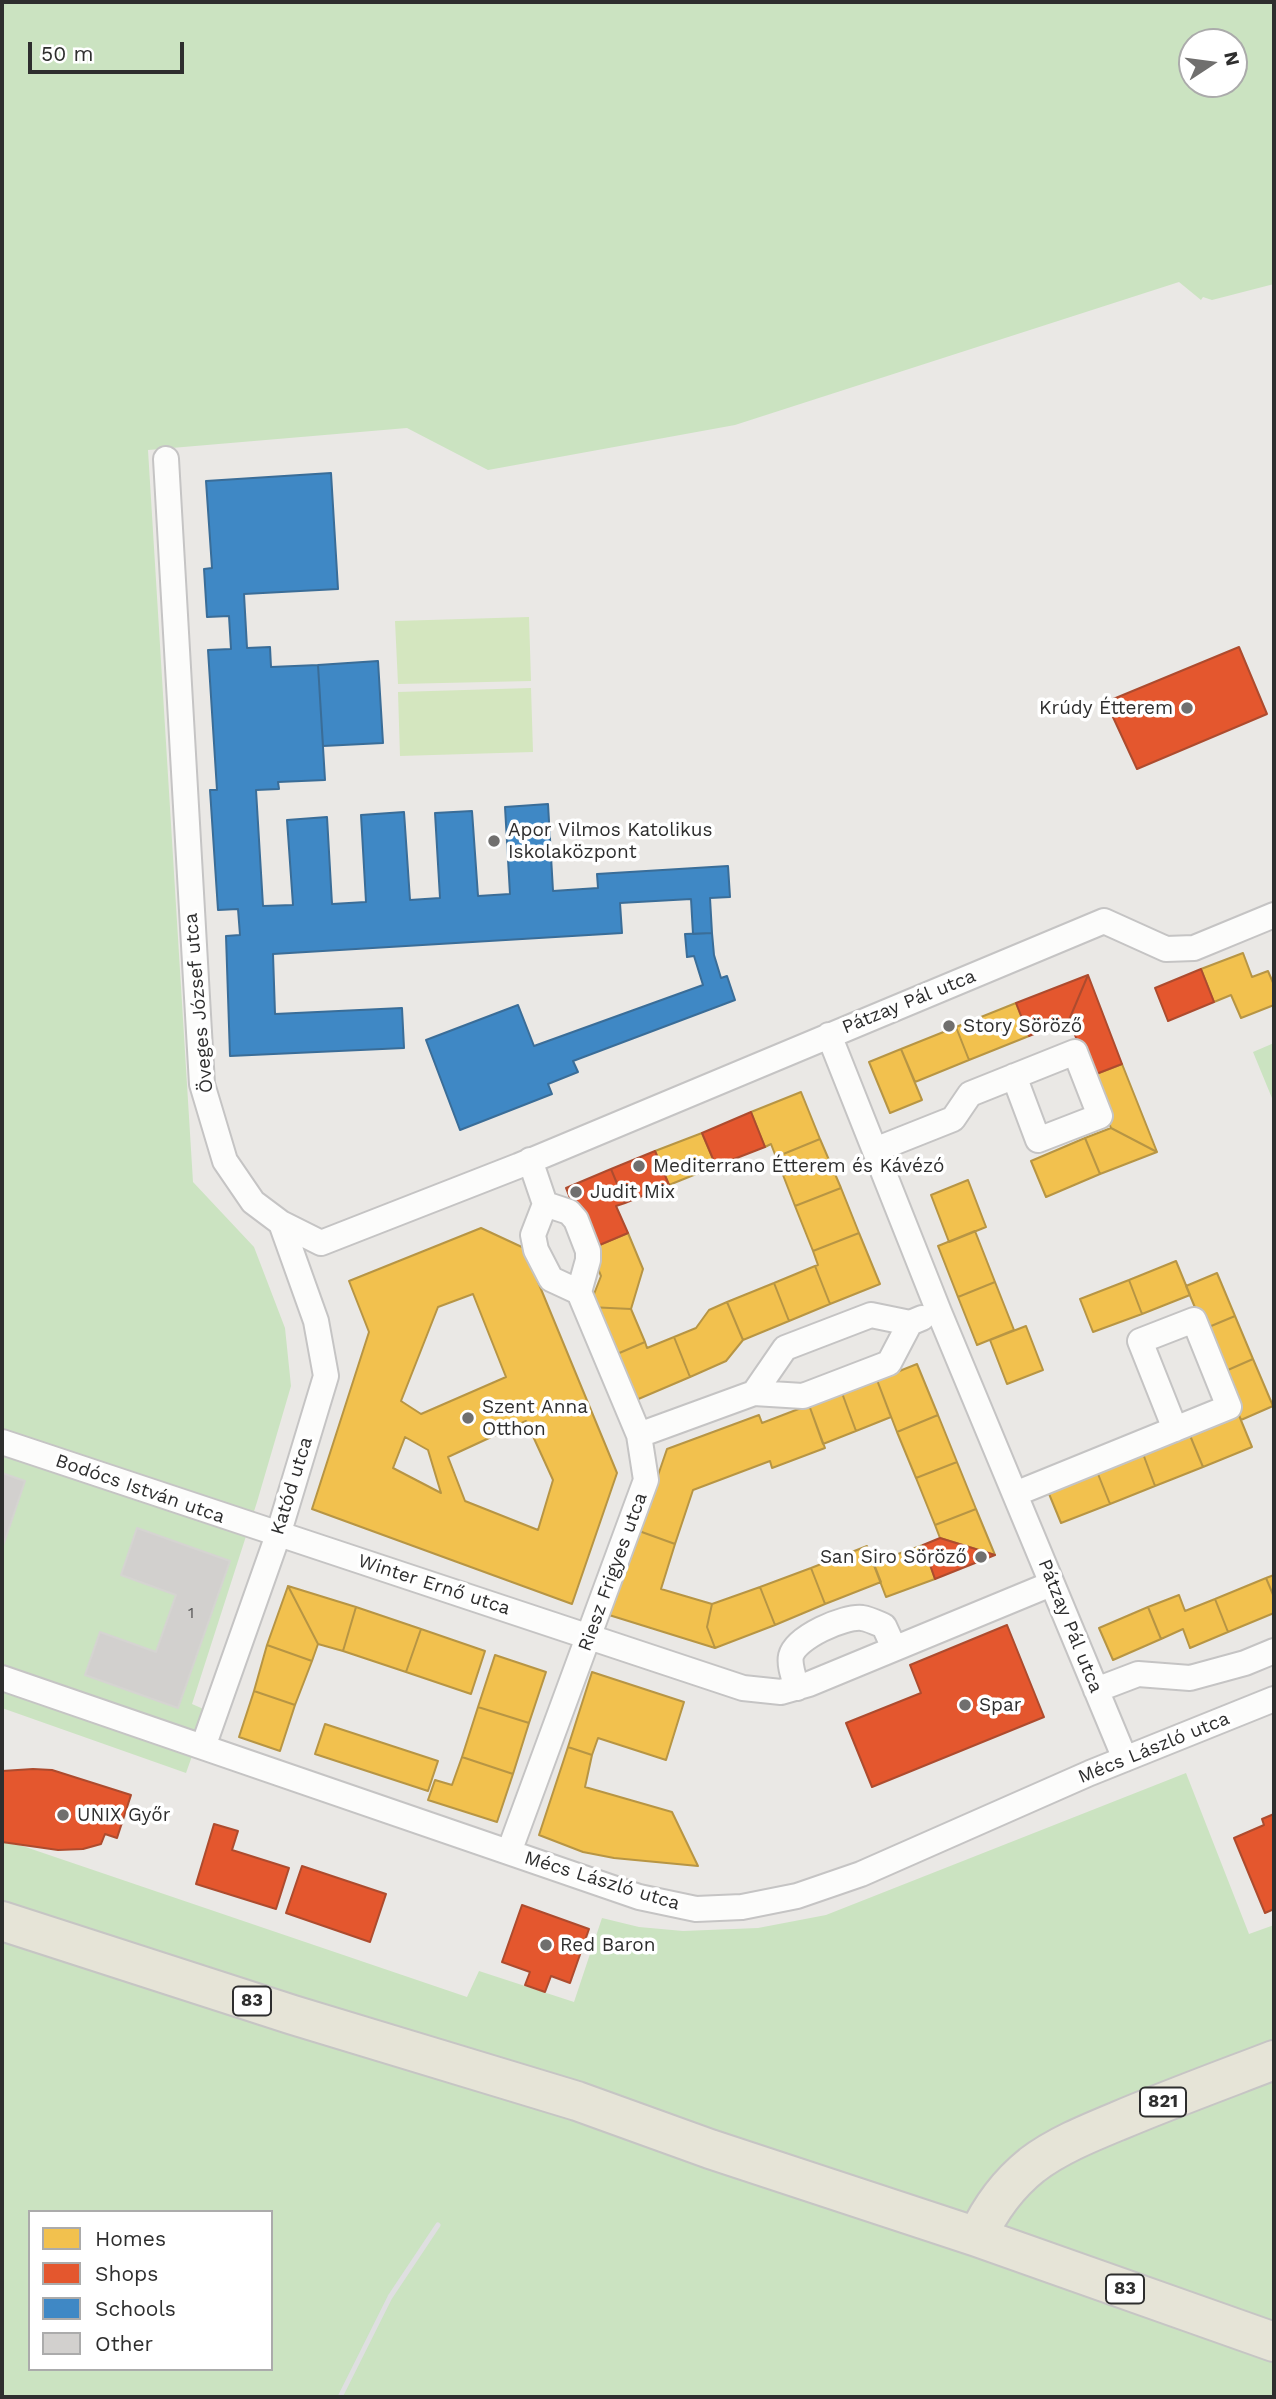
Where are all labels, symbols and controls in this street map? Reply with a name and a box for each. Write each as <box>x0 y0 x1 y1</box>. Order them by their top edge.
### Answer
scale bar <box>32 28 187 72</box>
north arrow <box>1178 28 1248 98</box>
text: 50 m <box>41 41 93 66</box>
text: N <box>1219 49 1245 68</box>
place label: Krúdy Étterem <box>1039 697 1173 719</box>
marker: Krúdy Étterem <box>1179 700 1195 716</box>
place label: Apor Vilmos Katolikus Iskolaközpont <box>508 819 713 863</box>
marker: Apor Vilmos Katolikus Iskolaközpont <box>486 833 502 849</box>
street label: Öveges József utca <box>180 912 218 1094</box>
street label: Pátzay Pál utca <box>839 965 979 1039</box>
place label: Story Söröző <box>963 1015 1082 1037</box>
marker: Story Söröző <box>941 1018 957 1034</box>
place label: Mediterrano Étterem és Kávézó <box>653 1155 944 1177</box>
marker: Mediterrano Étterem és Kávézó <box>631 1158 647 1174</box>
place label: Judit Mix <box>590 1181 675 1203</box>
marker: Judit Mix <box>568 1184 584 1200</box>
place label: Szent Anna Otthon <box>482 1396 588 1440</box>
marker: Szent Anna Otthon <box>460 1410 476 1426</box>
street label: Katód utca <box>266 1434 318 1538</box>
street label: Bodócs István utca <box>52 1449 228 1529</box>
street label: Riesz Frigyes utca <box>574 1490 652 1654</box>
place label: San Siro Söröző <box>820 1546 967 1568</box>
marker: San Siro Söröző <box>973 1549 989 1565</box>
street label: Winter Ernő utca <box>355 1550 513 1620</box>
street label: Pátzay Pál utca <box>1033 1556 1107 1696</box>
house number: 1 <box>188 1603 194 1623</box>
place label: Spar <box>979 1694 1022 1716</box>
marker: Spar <box>957 1697 973 1713</box>
street label: Mécs László utca <box>1075 1707 1233 1789</box>
place label: UNIX Győr <box>77 1804 170 1826</box>
marker: UNIX Győr <box>55 1807 71 1823</box>
street label: Mécs László utca <box>522 1847 682 1915</box>
place label: Red Baron <box>560 1934 655 1956</box>
marker: Red Baron <box>538 1937 554 1953</box>
road number: 83 <box>233 1986 271 2015</box>
road number: 821 <box>1140 2088 1186 2116</box>
legend <box>28 2210 273 2371</box>
text: Homes <box>95 2226 166 2251</box>
text: Shops <box>95 2261 158 2286</box>
road number: 83 <box>1106 2274 1144 2304</box>
text: Schools <box>95 2296 176 2321</box>
text: Other <box>95 2331 153 2356</box>

